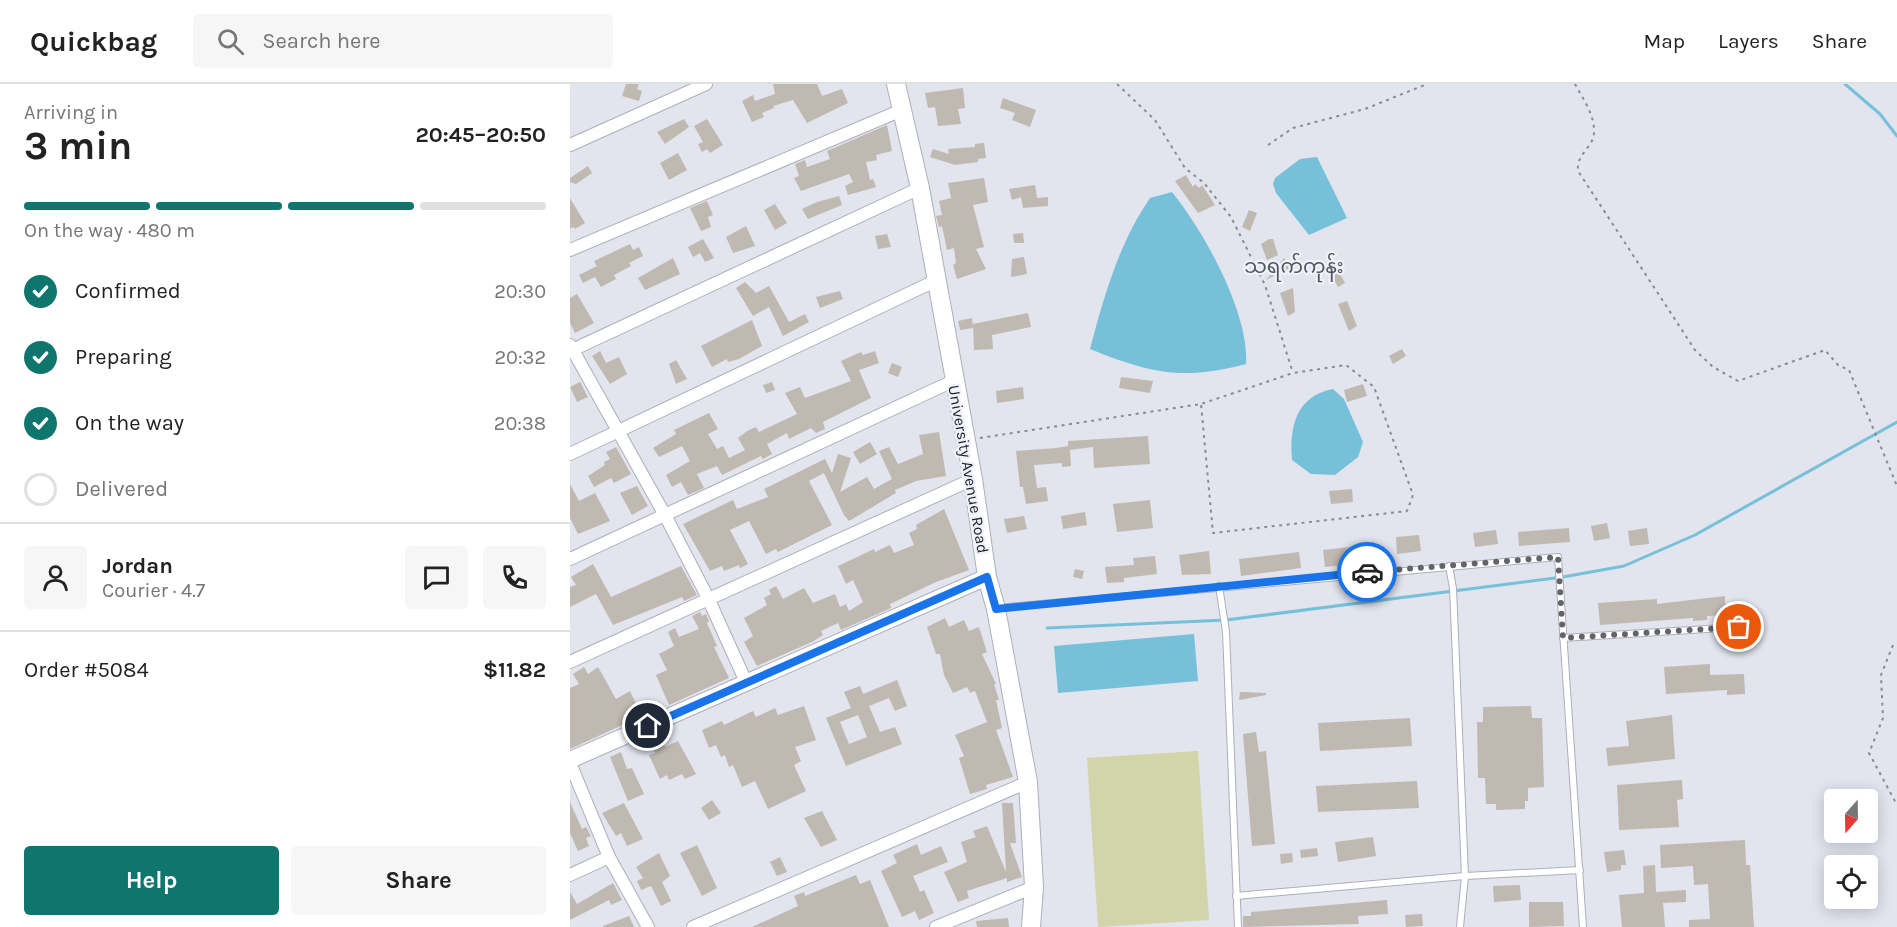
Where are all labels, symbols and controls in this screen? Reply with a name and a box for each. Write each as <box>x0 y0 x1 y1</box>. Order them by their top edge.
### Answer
search box <box>193 14 613 68</box>
text: Quickbag <box>30 25 157 58</box>
icon: search <box>214 25 247 58</box>
text: Search here <box>262 28 381 54</box>
text: Map <box>1643 29 1685 53</box>
text: Layers <box>1718 29 1779 53</box>
text: Share <box>1812 29 1867 53</box>
text: Arriving in <box>24 101 118 124</box>
text: 20:45–20:50 <box>416 122 546 148</box>
text: 3 min <box>24 123 132 169</box>
text: On the way · 480 m <box>24 219 195 242</box>
district label: သရက်ကုန်း <box>1244 252 1344 283</box>
icon: check <box>24 275 57 308</box>
text: Confirmed <box>75 278 181 304</box>
text: 20:30 <box>494 280 546 303</box>
icon: check <box>24 341 57 374</box>
text: Preparing <box>75 344 172 370</box>
text: 20:32 <box>495 346 546 369</box>
street label: University Avenue Road <box>944 383 993 555</box>
icon: check <box>24 407 57 440</box>
text: On the way <box>75 410 184 436</box>
text: 20:38 <box>494 412 546 435</box>
text: Delivered <box>75 476 168 502</box>
courier <box>1337 542 1397 602</box>
button: person <box>24 546 87 609</box>
button: chat <box>405 546 468 609</box>
button: phone <box>483 546 546 609</box>
text: Jordan <box>102 553 173 579</box>
icon: car <box>1351 556 1384 589</box>
text: Courier · 4.7 <box>102 579 205 602</box>
pin <box>1713 601 1764 652</box>
icon: bag <box>1722 610 1755 643</box>
text: Order #5084 <box>24 657 149 683</box>
text: $11.82 <box>483 657 546 683</box>
pin <box>622 700 673 751</box>
icon: home <box>631 709 664 742</box>
north arrow <box>1824 789 1878 843</box>
map controls <box>1824 789 1878 909</box>
button: Help <box>24 846 279 915</box>
button: Share <box>291 846 546 915</box>
button: locate <box>1824 855 1878 909</box>

